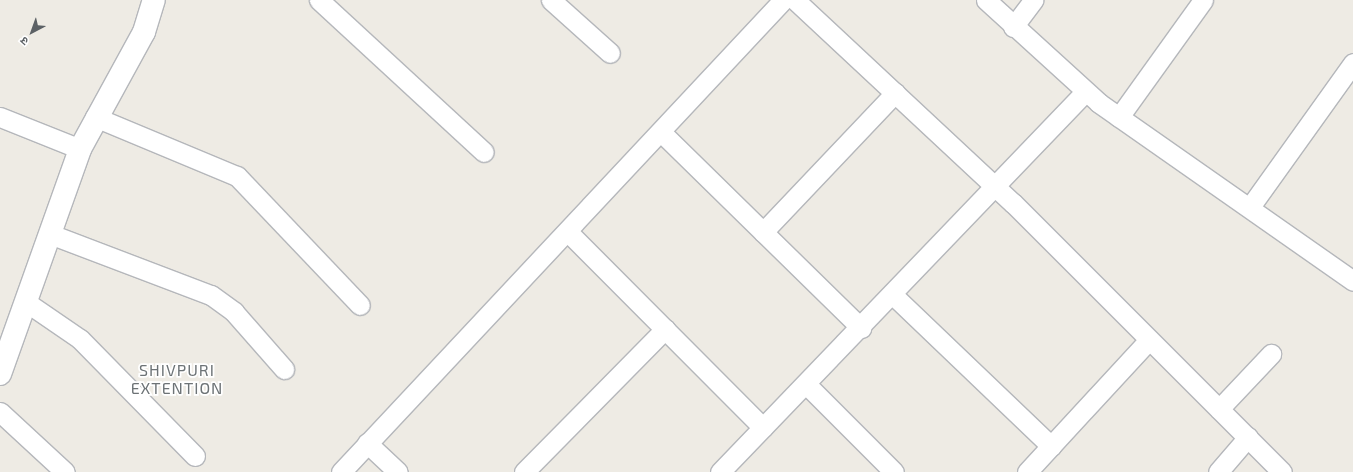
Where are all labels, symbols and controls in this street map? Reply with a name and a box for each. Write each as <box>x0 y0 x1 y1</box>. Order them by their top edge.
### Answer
north arrow <box>12 12 52 52</box>
text: उ <box>17 34 30 48</box>
district label: SHIVPURI EXTENTION <box>131 360 223 398</box>

